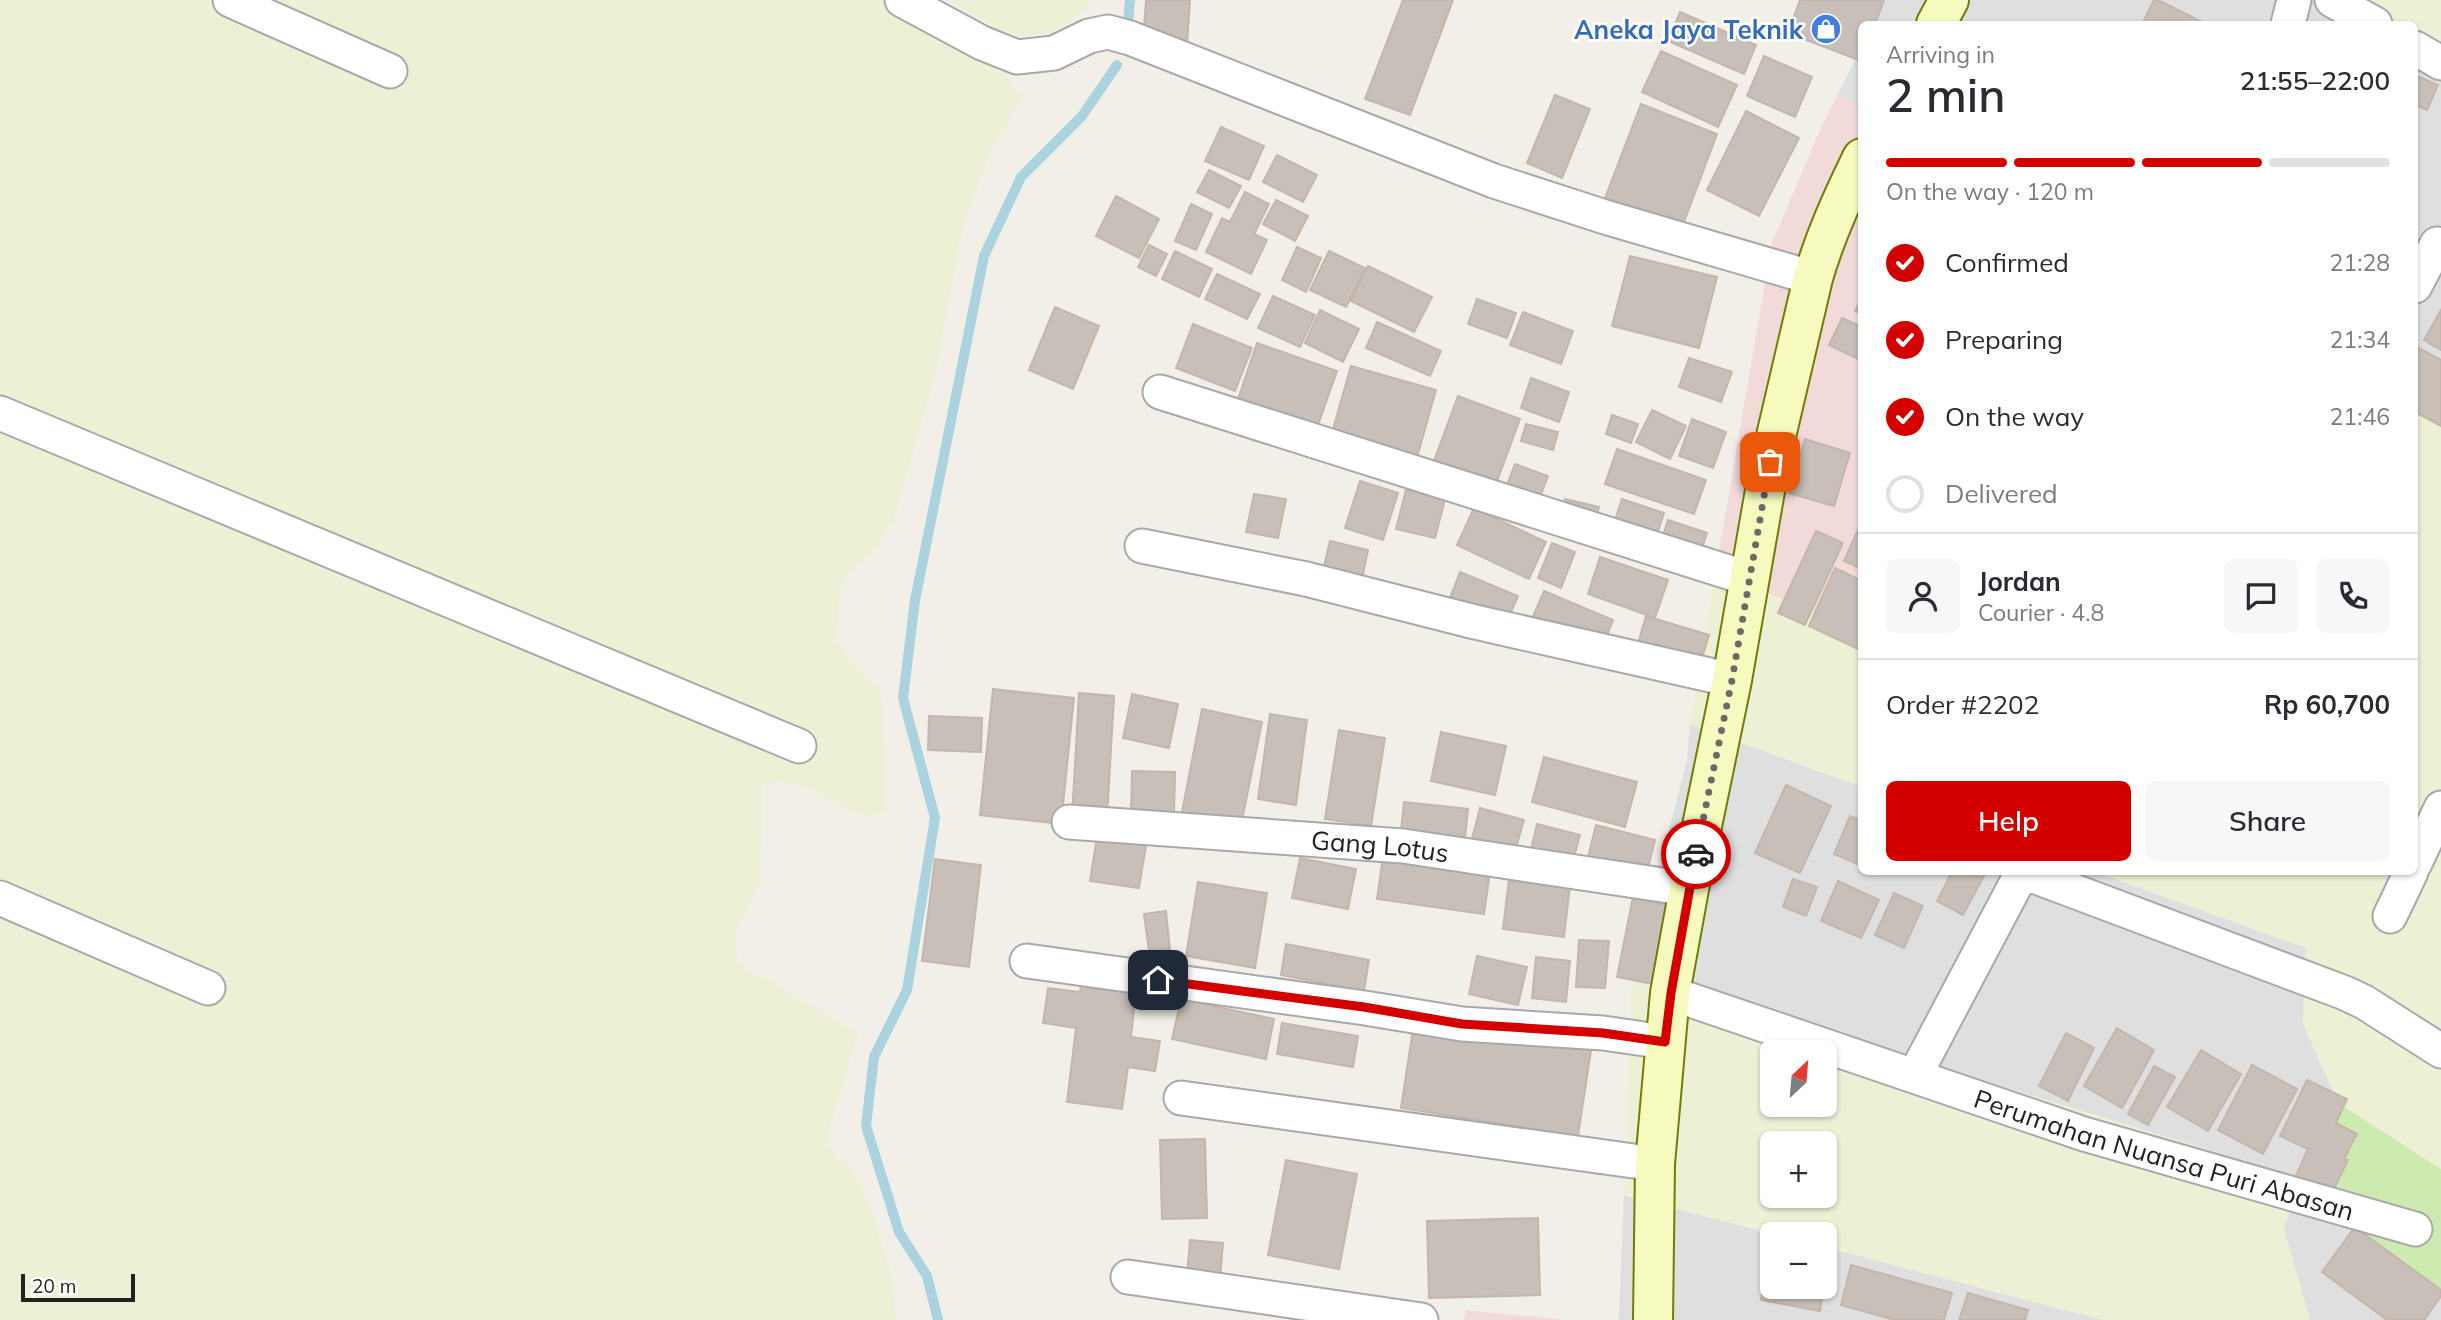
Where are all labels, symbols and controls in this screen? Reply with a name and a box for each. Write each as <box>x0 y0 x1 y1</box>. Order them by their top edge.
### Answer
shop icon: Aneka Jaya Teknik <box>1809 12 1843 46</box>
place label: Aneka Jaya Teknik <box>1574 13 1804 46</box>
text: Arriving in <box>1886 40 1995 69</box>
text: 21:55–22:00 <box>2240 64 2390 97</box>
text: 2 min <box>1886 66 2005 124</box>
text: On the way · 120 m <box>1886 177 2094 206</box>
icon: check <box>1886 244 1924 282</box>
text: Confirmed <box>1945 246 2069 279</box>
text: 21:28 <box>2330 248 2390 277</box>
icon: check <box>1886 321 1924 359</box>
text: Preparing <box>1945 323 2063 356</box>
text: 21:34 <box>2330 325 2390 354</box>
icon: check <box>1886 398 1924 436</box>
text: On the way <box>1945 400 2084 433</box>
text: 21:46 <box>2330 402 2390 431</box>
pin <box>1740 432 1800 492</box>
icon: bag <box>1751 443 1789 481</box>
text: Delivered <box>1945 477 2058 510</box>
button: person <box>1886 559 1960 633</box>
button: chat <box>2224 559 2298 633</box>
button: phone <box>2316 559 2390 633</box>
text: Jordan <box>1978 565 2061 598</box>
text: Courier · 4.8 <box>1978 598 2104 627</box>
text: Order #2202 <box>1886 688 2039 721</box>
text: Rp 60,700 <box>2264 688 2390 721</box>
button: Help <box>1886 781 2131 861</box>
button: Share <box>2145 781 2390 861</box>
courier <box>1661 819 1731 889</box>
street label: Gang Lotus <box>1310 823 1451 869</box>
icon: car <box>1677 835 1715 873</box>
pin <box>1128 950 1188 1010</box>
icon: home <box>1139 961 1177 999</box>
north arrow <box>1760 1040 1838 1116</box>
map controls <box>1760 1040 1837 1299</box>
street label: Perumahan Nuansa Puri Abasan <box>1970 1081 2358 1227</box>
button: + <box>1760 1131 1837 1208</box>
button: − <box>1760 1222 1837 1299</box>
scale bar <box>21 1271 135 1303</box>
text: 20 m <box>32 1274 76 1298</box>

